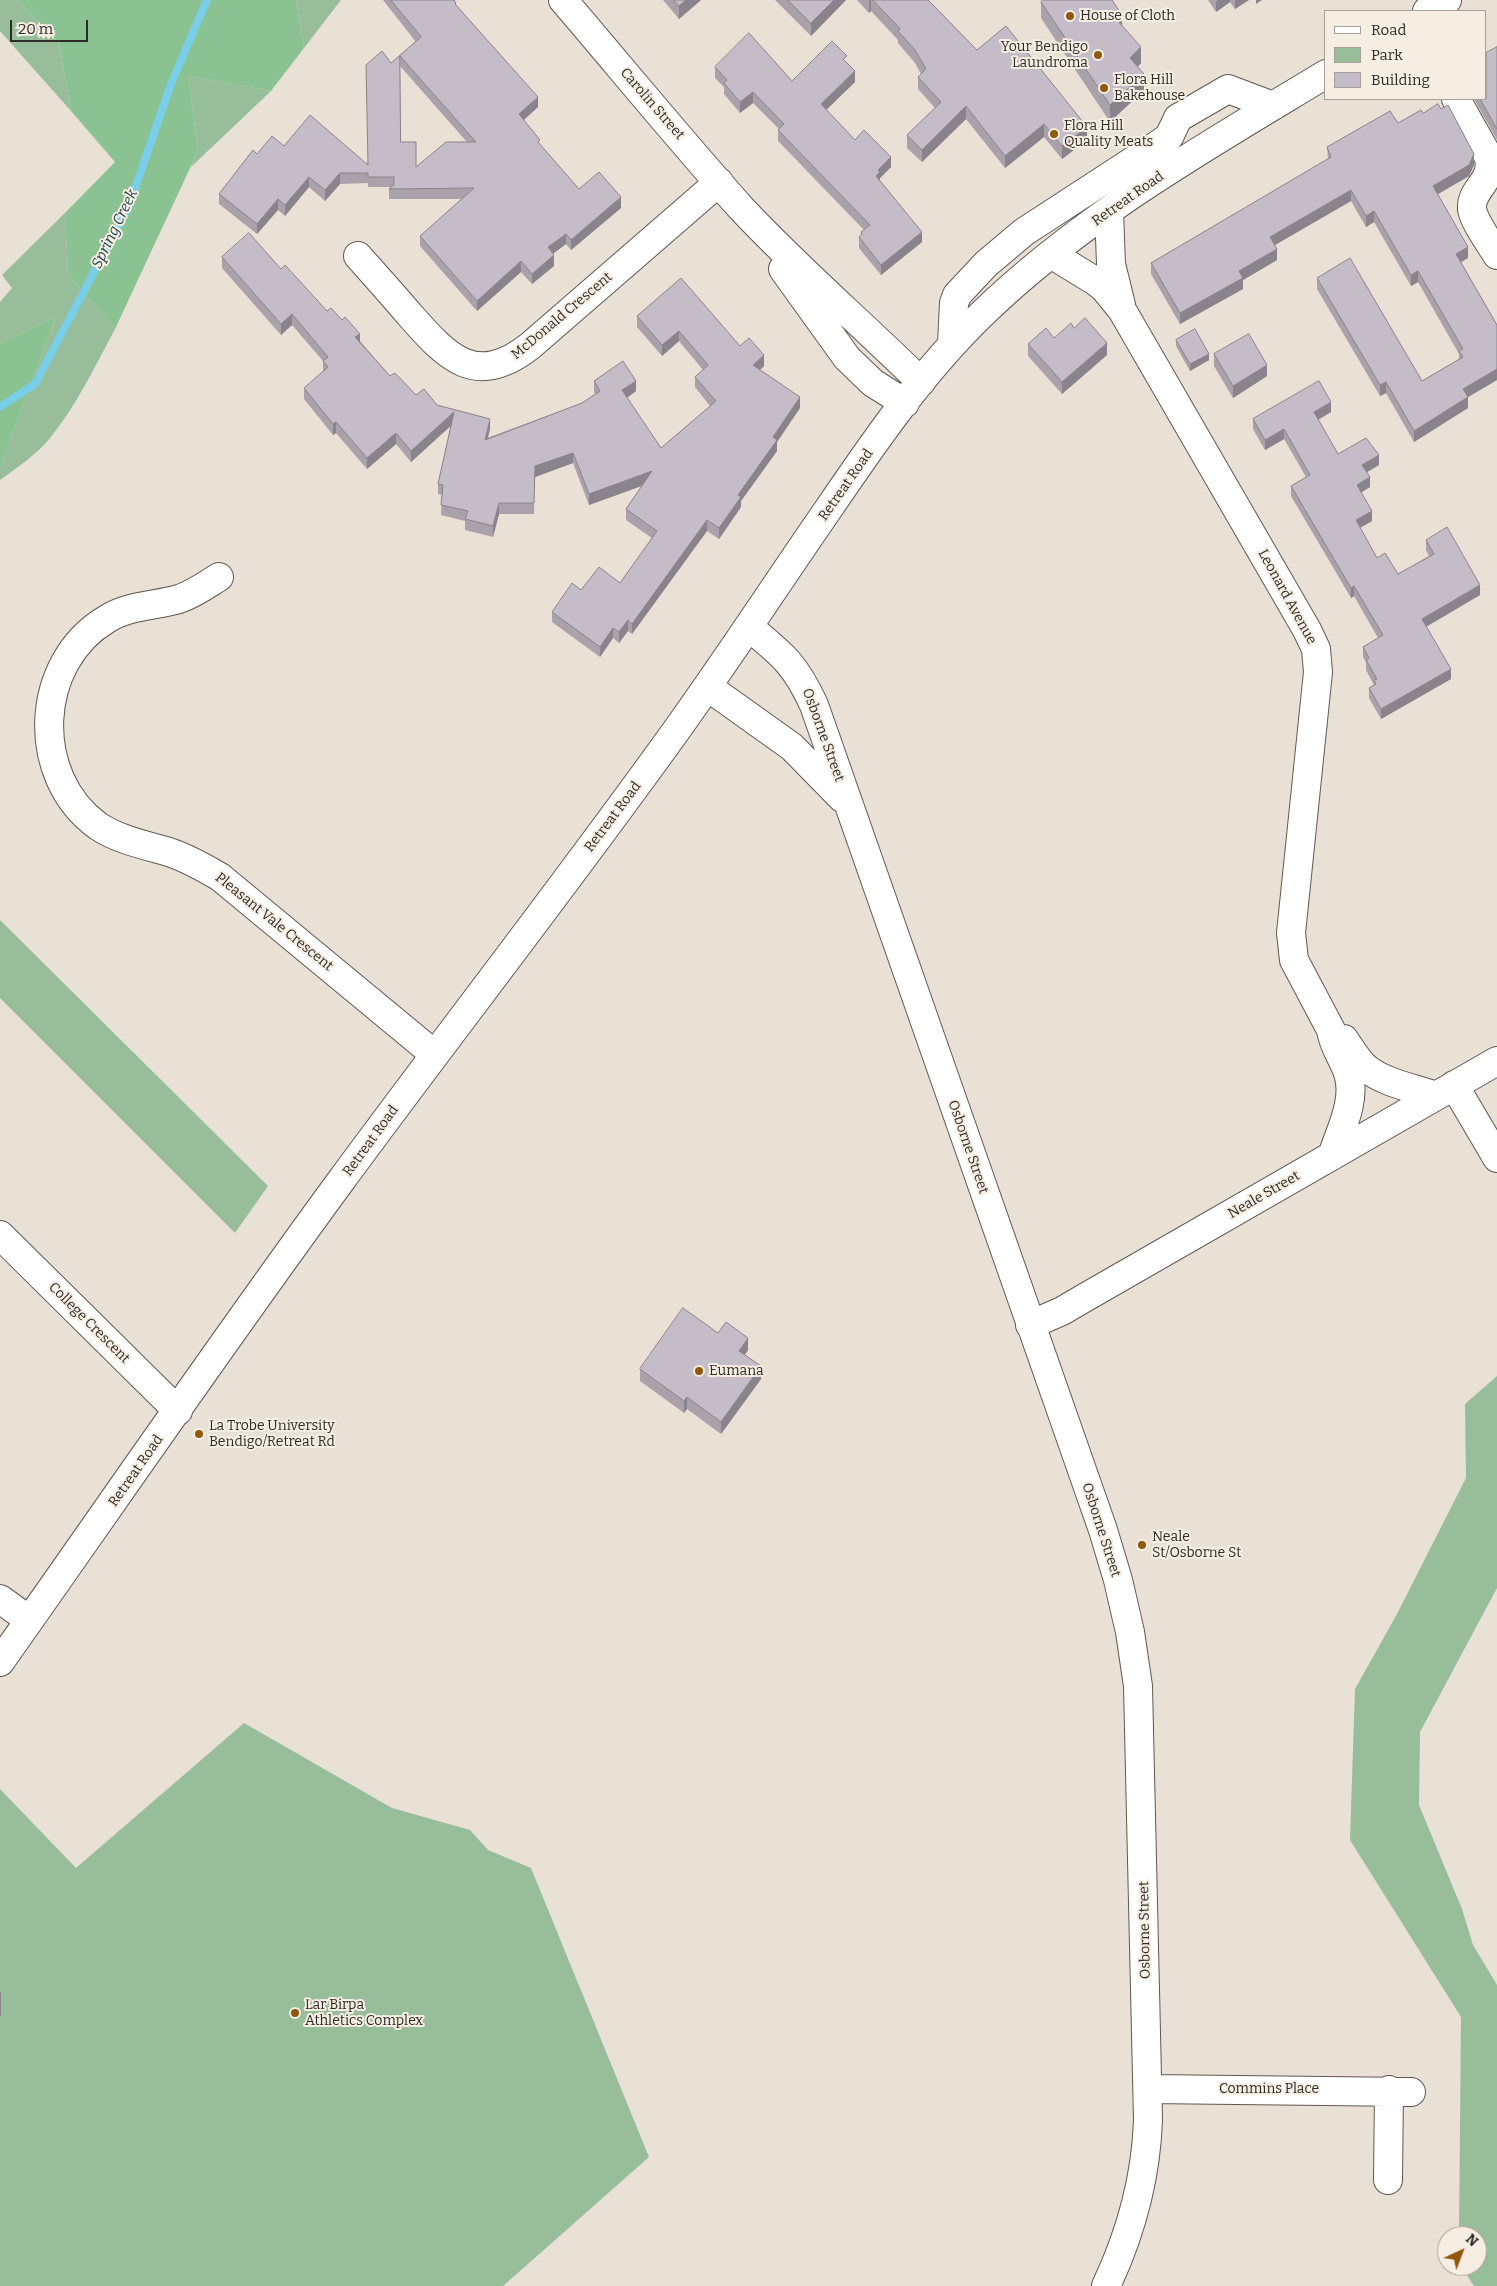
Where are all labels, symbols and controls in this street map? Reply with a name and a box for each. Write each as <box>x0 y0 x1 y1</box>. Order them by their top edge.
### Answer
place label: House of Cloth <box>1080 8 1175 24</box>
scale bar <box>12 10 90 42</box>
marker: House of Cloth <box>1064 10 1076 22</box>
legend <box>1324 10 1487 100</box>
text: 20 m <box>18 20 53 38</box>
text: Road <box>1371 21 1406 39</box>
place label: Your Bendigo Laundroma <box>1001 39 1088 72</box>
text: Park <box>1371 46 1403 64</box>
marker: Your Bendigo Laundroma <box>1092 49 1104 61</box>
street label: Carolin Street <box>616 65 688 143</box>
text: Building <box>1371 71 1430 89</box>
place label: Flora Hill Bakehouse <box>1114 72 1185 104</box>
marker: Flora Hill Bakehouse <box>1098 82 1110 94</box>
place label: Flora Hill Quality Meats <box>1064 118 1153 150</box>
marker: Flora Hill Quality Meats <box>1048 128 1060 140</box>
street label: Retreat Road <box>1089 168 1167 230</box>
water label: Spring Creek <box>88 186 142 272</box>
street label: McDonald Crescent <box>508 269 616 363</box>
street label: Retreat Road <box>815 446 877 524</box>
street label: Leonard Avenue <box>1254 547 1320 647</box>
street label: Osborne Street <box>798 686 848 784</box>
street label: Retreat Road <box>581 779 645 855</box>
street label: Pleasant Vale Crescent <box>212 869 336 975</box>
street label: Osborne Street <box>944 1098 992 1196</box>
street label: Retreat Road <box>340 1102 402 1180</box>
street label: Neale Street <box>1225 1168 1303 1222</box>
street label: College Crescent <box>45 1279 133 1367</box>
place label: Eumana <box>709 1363 764 1379</box>
marker: Eumana <box>693 1365 705 1377</box>
place label: La Trobe University Bendigo/Retreat Rd <box>209 1418 335 1450</box>
marker: La Trobe University Bendigo/Retreat Rd <box>193 1428 205 1440</box>
street label: Retreat Road <box>105 1432 167 1510</box>
street label: Osborne Street <box>1078 1481 1124 1579</box>
place label: Neale St/Osborne St <box>1152 1529 1241 1561</box>
marker: Neale St/Osborne St <box>1136 1539 1148 1551</box>
street label: Osborne Street <box>1136 1881 1154 1979</box>
place label: Lar Birpa Athletics Complex <box>305 1997 423 2030</box>
marker: Lar Birpa Athletics Complex <box>289 2007 301 2019</box>
street label: Commins Place <box>1219 2081 1319 2097</box>
north arrow <box>1437 2226 1487 2276</box>
text: N <box>1462 2230 1482 2250</box>

